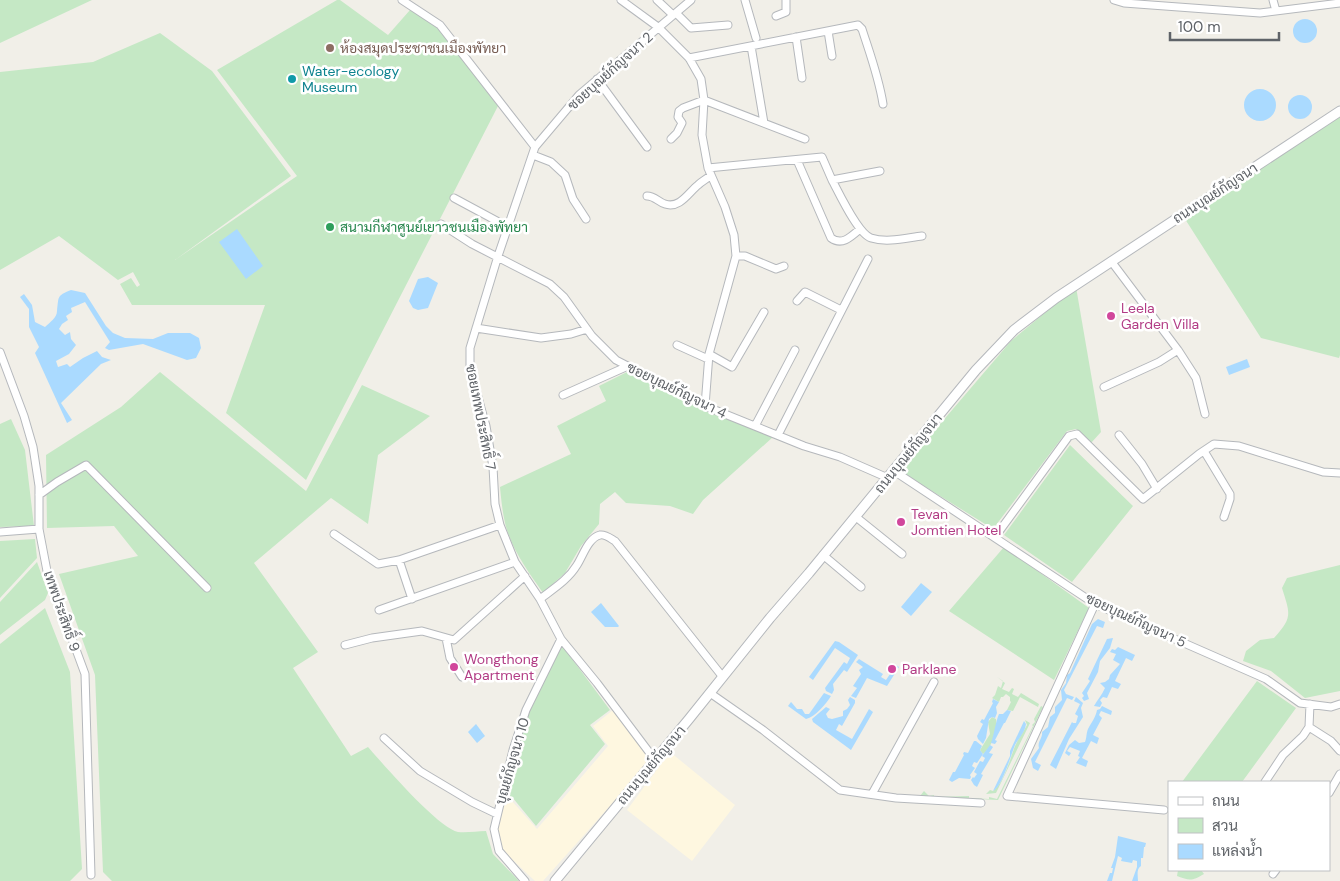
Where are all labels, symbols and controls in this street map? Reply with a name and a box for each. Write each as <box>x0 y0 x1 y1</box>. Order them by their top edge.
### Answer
scale bar <box>1170 10 1279 42</box>
text: 100 m <box>1178 17 1221 37</box>
street label: ซอยบุณย์กัญจนา 2 <box>564 28 657 115</box>
place label: ห้องสมุดประชาชนเมืองพัทยา <box>340 39 506 58</box>
marker: ห้องสมุดประชาชนเมืองพัทยา <box>324 42 336 54</box>
place label: Water-ecology Museum <box>302 62 399 96</box>
marker: Water-ecology Museum <box>286 73 298 85</box>
street label: ถนนบุณย์กัญจนา <box>1169 159 1261 228</box>
place label: สนามกีฬาศูนย์เยาวชนเมืองพัทยา <box>340 218 528 237</box>
marker: สนามกีฬาศูนย์เยาวชนเมืองพัทยา <box>324 221 336 233</box>
place label: Leela Garden Villa <box>1121 299 1199 333</box>
marker: Leela Garden Villa <box>1105 310 1117 322</box>
street label: ซอยบุณย์กัญจนา 4 <box>624 358 730 423</box>
street label: ซอยเทพประสิทธิ์ 7 <box>462 362 503 472</box>
street label: ถนนบุณย์กัญจนา <box>870 409 947 497</box>
place label: Tevan Jomtien Hotel <box>911 505 1001 539</box>
marker: Tevan Jomtien Hotel <box>895 516 907 528</box>
street label: เทพประสิทธิ์ 9 <box>40 567 87 654</box>
street label: ซอยบุณย์กัญจนา 5 <box>1082 589 1189 652</box>
place label: Wongthong Apartment <box>464 650 539 684</box>
place label: Parklane <box>902 660 956 678</box>
marker: Wongthong Apartment <box>448 661 460 673</box>
marker: Parklane <box>886 663 898 675</box>
street label: บุณย์กัญจนา 10 <box>491 715 534 807</box>
street label: ถนนบุณย์กัญจนา <box>613 722 690 809</box>
legend <box>1168 781 1330 871</box>
text: ถนน <box>1212 791 1240 811</box>
text: สวน <box>1212 816 1238 836</box>
text: แหล่งน้ำ <box>1212 838 1263 861</box>

